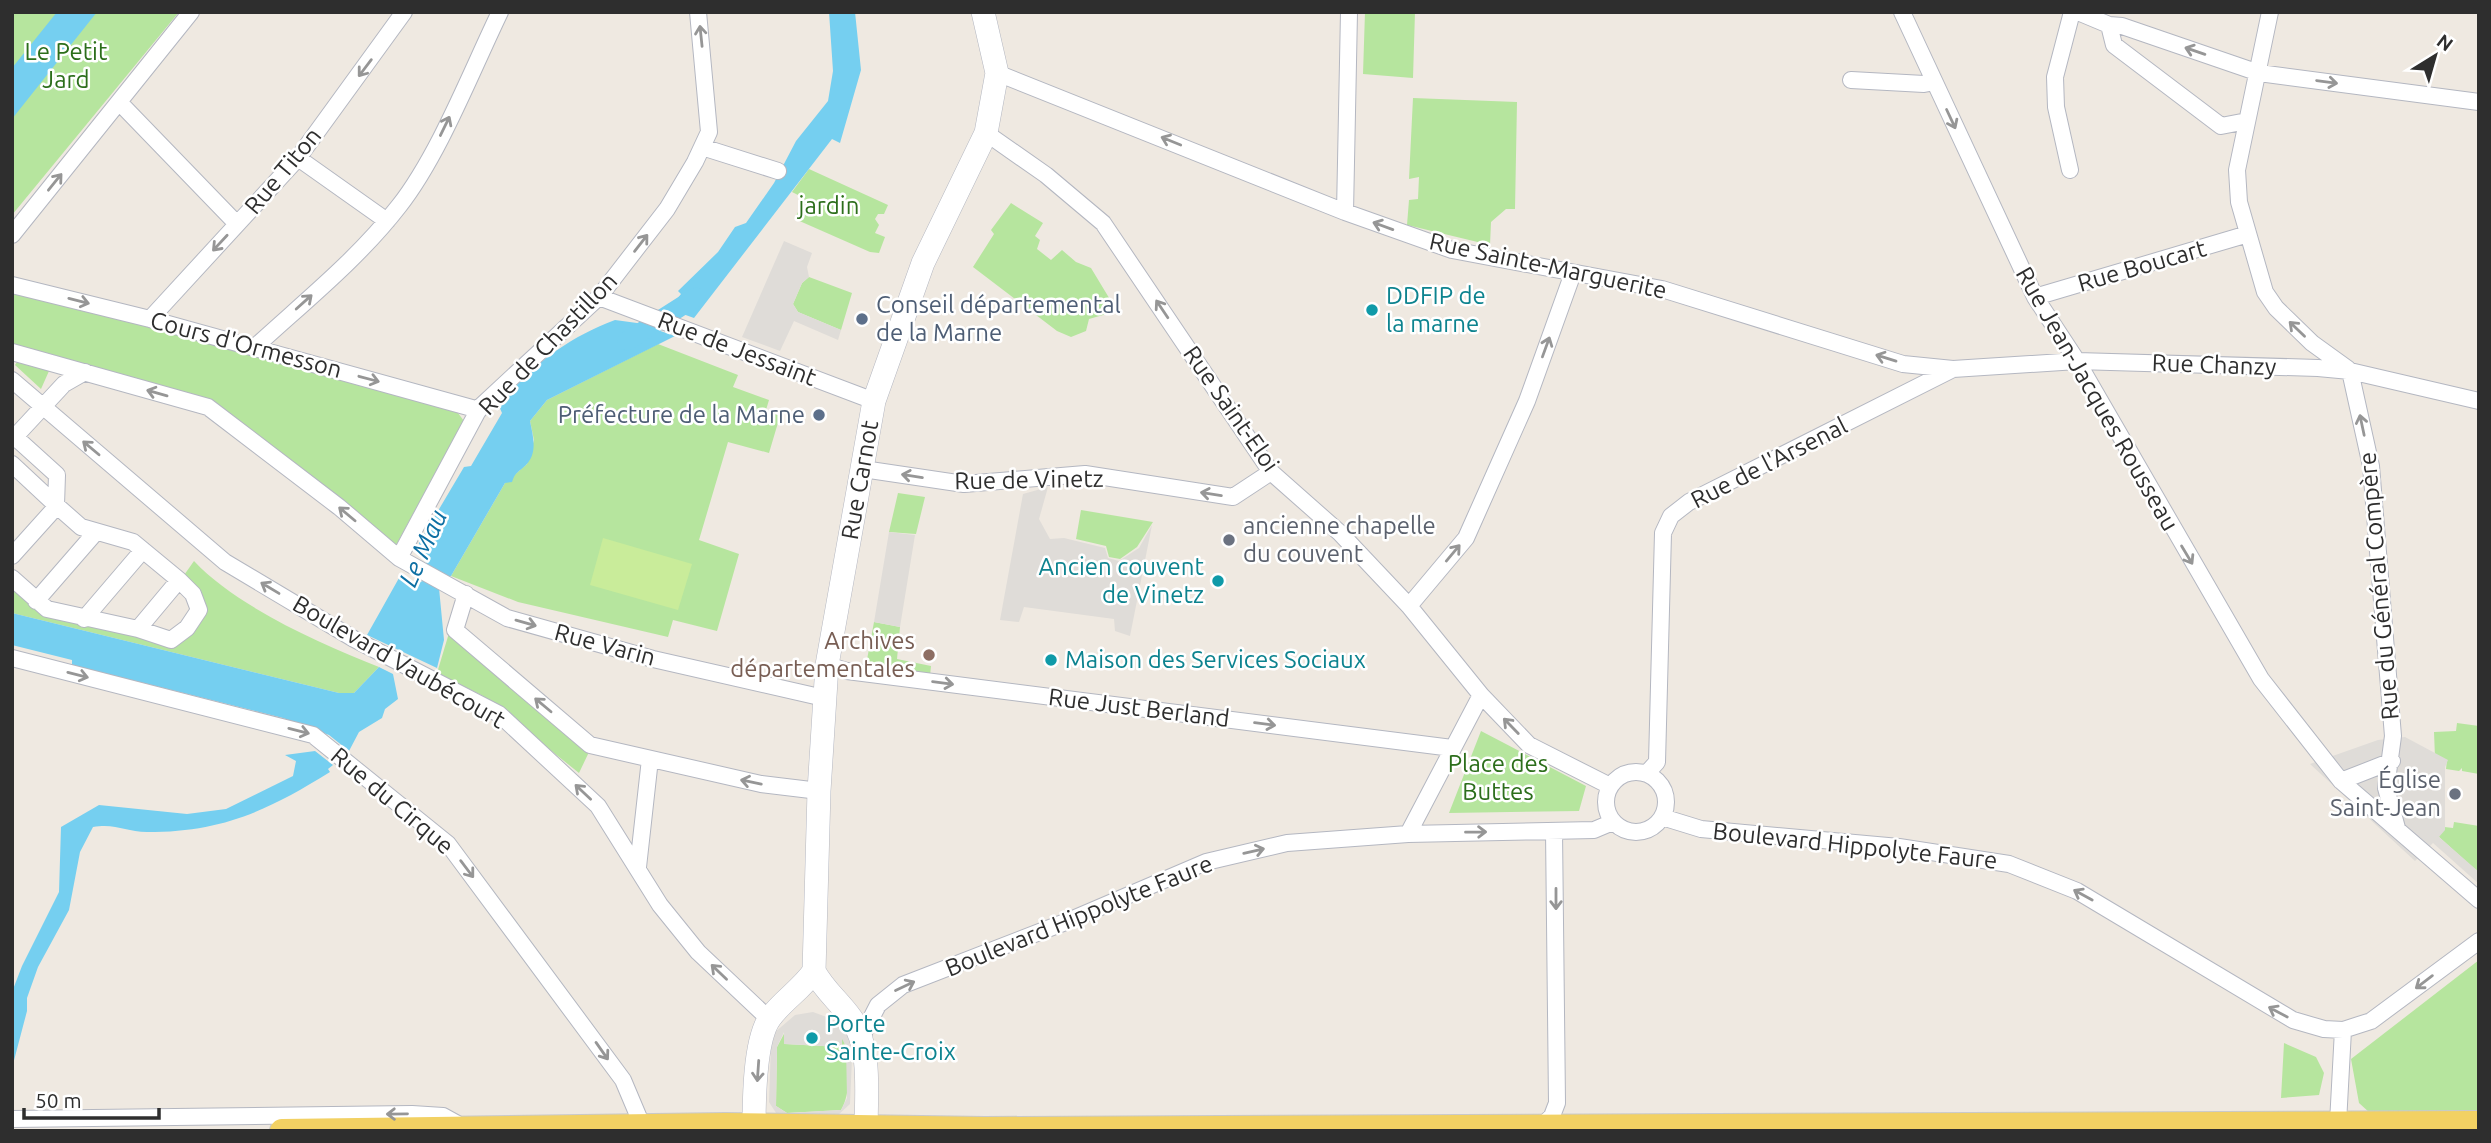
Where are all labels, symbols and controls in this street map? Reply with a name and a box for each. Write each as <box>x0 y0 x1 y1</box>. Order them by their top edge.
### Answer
north arrow <box>2400 21 2470 91</box>
one-way arrow <box>694 25 707 48</box>
text: N <box>2433 29 2458 55</box>
park label: Le Petit Jard <box>25 38 108 93</box>
one-way arrow <box>2184 43 2206 56</box>
one-way arrow <box>357 58 372 77</box>
one-way arrow <box>2315 75 2338 88</box>
one-way arrow <box>1945 107 1958 129</box>
one-way arrow <box>439 116 453 137</box>
street label: Rue Titon <box>239 122 326 219</box>
one-way arrow <box>1161 134 1183 147</box>
one-way arrow <box>47 173 63 191</box>
park label: jardin <box>797 192 859 219</box>
one-way arrow <box>1372 218 1394 231</box>
street label: Rue Sainte-Marguerite <box>1427 227 1669 304</box>
one-way arrow <box>212 234 228 252</box>
street label: Rue Boucart <box>2075 234 2210 297</box>
one-way arrow <box>633 235 648 253</box>
street label: Rue Jean-Jacques Rousseau <box>2011 262 2184 535</box>
street label: Rue de Chastillon <box>473 267 622 420</box>
place label: DDFIP de la marne <box>1386 282 1486 337</box>
place label: Conseil départemental de la Marne <box>876 291 1121 346</box>
one-way arrow <box>295 293 312 310</box>
one-way arrow <box>67 296 89 309</box>
one-way arrow <box>1155 299 1169 319</box>
marker: DDFIP de la marne <box>1364 302 1380 318</box>
street label: Cours d'Ormesson <box>147 306 345 383</box>
street label: Rue de Jessaint <box>654 306 821 391</box>
marker: Conseil départemental de la Marne <box>854 311 870 327</box>
one-way arrow <box>2289 320 2306 337</box>
one-way arrow <box>1541 336 1553 358</box>
street label: Rue Saint-Eloi <box>1178 341 1285 477</box>
street label: Rue Chanzy <box>2151 349 2277 380</box>
one-way arrow <box>1875 351 1897 364</box>
one-way arrow <box>358 373 380 386</box>
one-way arrow <box>147 385 169 398</box>
place label: Préfecture de la Marne <box>558 401 805 428</box>
marker: Préfecture de la Marne <box>811 407 827 423</box>
street label: Rue de l'Arsenal <box>1686 412 1851 513</box>
one-way arrow <box>2355 414 2369 437</box>
street label: Rue Carnot <box>836 418 883 542</box>
one-way arrow <box>83 440 101 456</box>
street label: Rue du Général Compère <box>2353 451 2404 721</box>
street label: Rue de Vinetz <box>954 465 1104 494</box>
one-way arrow <box>902 469 924 482</box>
one-way arrow <box>1200 487 1223 500</box>
water label: Le Mau <box>393 505 452 591</box>
one-way arrow <box>338 506 356 522</box>
place label: ancienne chapelle du couvent <box>1243 512 1436 567</box>
marker: ancienne chapelle du couvent <box>1221 532 1237 548</box>
one-way arrow <box>1445 545 1461 563</box>
one-way arrow <box>2180 545 2194 565</box>
place label: Ancien couvent de Vinetz <box>1038 553 1205 608</box>
marker: Ancien couvent de Vinetz <box>1210 573 1226 589</box>
one-way arrow <box>260 581 280 595</box>
street label: Boulevard Vaubécourt <box>288 590 511 734</box>
one-way arrow <box>515 618 537 631</box>
street label: Rue Varin <box>552 618 658 671</box>
place label: Archives départementales <box>730 627 915 682</box>
place label: Maison des Services Sociaux <box>1065 646 1366 673</box>
marker: Archives départementales <box>921 647 937 663</box>
marker: Maison des Services Sociaux <box>1043 652 1059 668</box>
one-way arrow <box>67 669 89 682</box>
one-way arrow <box>931 676 953 689</box>
street label: Rue Just Berland <box>1047 683 1231 732</box>
one-way arrow <box>534 697 552 713</box>
one-way arrow <box>1254 717 1276 730</box>
one-way arrow <box>1502 717 1519 734</box>
one-way arrow <box>287 725 310 738</box>
street label: Rue du Cirque <box>326 742 459 860</box>
park label: Place des Buttes <box>1448 750 1548 805</box>
place label: Église Saint-Jean <box>2330 765 2441 821</box>
one-way arrow <box>740 774 763 788</box>
one-way arrow <box>575 783 592 800</box>
marker: Église Saint-Jean <box>2447 786 2463 802</box>
street label: Boulevard Hippolyte Faure <box>1711 817 1999 874</box>
one-way arrow <box>1464 826 1487 839</box>
one-way arrow <box>1242 843 1264 856</box>
street label: Boulevard Hippolyte Faure <box>941 849 1216 982</box>
one-way arrow <box>459 859 474 877</box>
one-way arrow <box>1549 887 1563 910</box>
one-way arrow <box>2073 888 2093 902</box>
one-way arrow <box>711 964 728 981</box>
one-way arrow <box>2415 974 2434 989</box>
one-way arrow <box>894 979 915 992</box>
one-way arrow <box>2268 1004 2289 1018</box>
place label: Porte Sainte-Croix <box>826 1010 956 1065</box>
marker: Porte Sainte-Croix <box>804 1030 820 1046</box>
one-way arrow <box>594 1042 609 1061</box>
one-way arrow <box>751 1059 764 1082</box>
scale bar <box>24 1076 159 1120</box>
text: 50 m <box>35 1088 82 1112</box>
one-way arrow <box>386 1107 409 1121</box>

